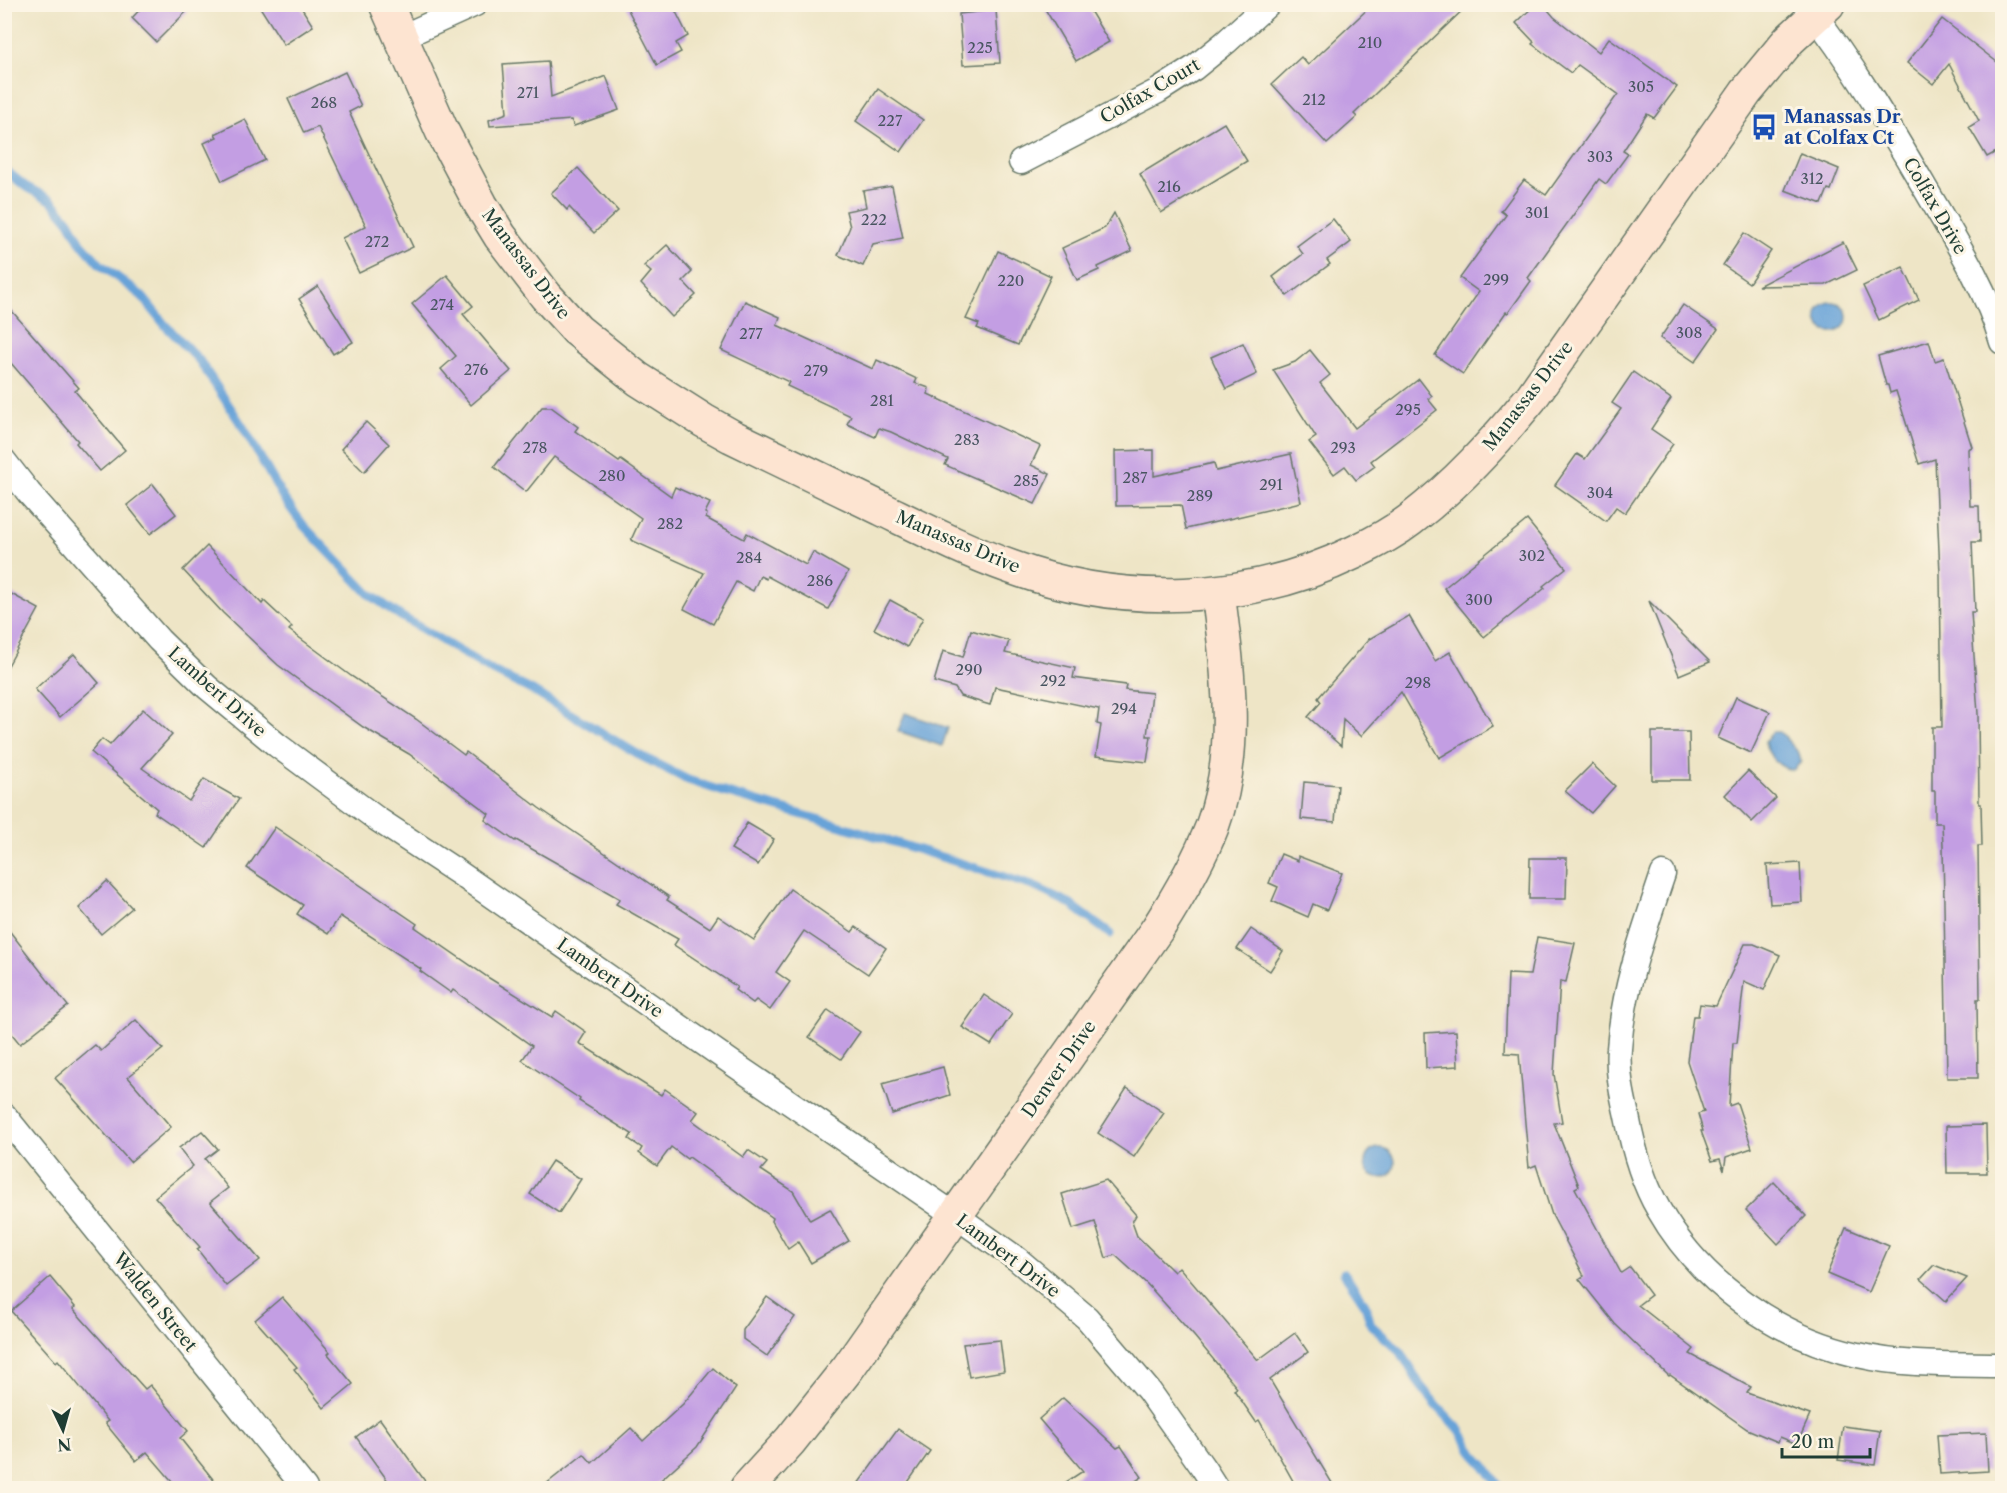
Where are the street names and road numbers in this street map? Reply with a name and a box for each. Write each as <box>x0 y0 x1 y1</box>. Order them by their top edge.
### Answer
street label: Colfax Court <box>1096 53 1204 128</box>
street label: Colfax Drive <box>1898 154 1972 258</box>
street label: Manassas Drive <box>477 204 575 324</box>
street label: Manassas Drive <box>1478 337 1578 455</box>
street label: Manassas Drive <box>893 506 1023 578</box>
street label: Lambert Drive <box>163 642 271 742</box>
street label: Lambert Drive <box>553 933 667 1023</box>
street label: Denver Drive <box>1017 1016 1101 1122</box>
street label: Lambert Drive <box>952 1210 1064 1302</box>
street label: Walden Street <box>108 1247 202 1356</box>

